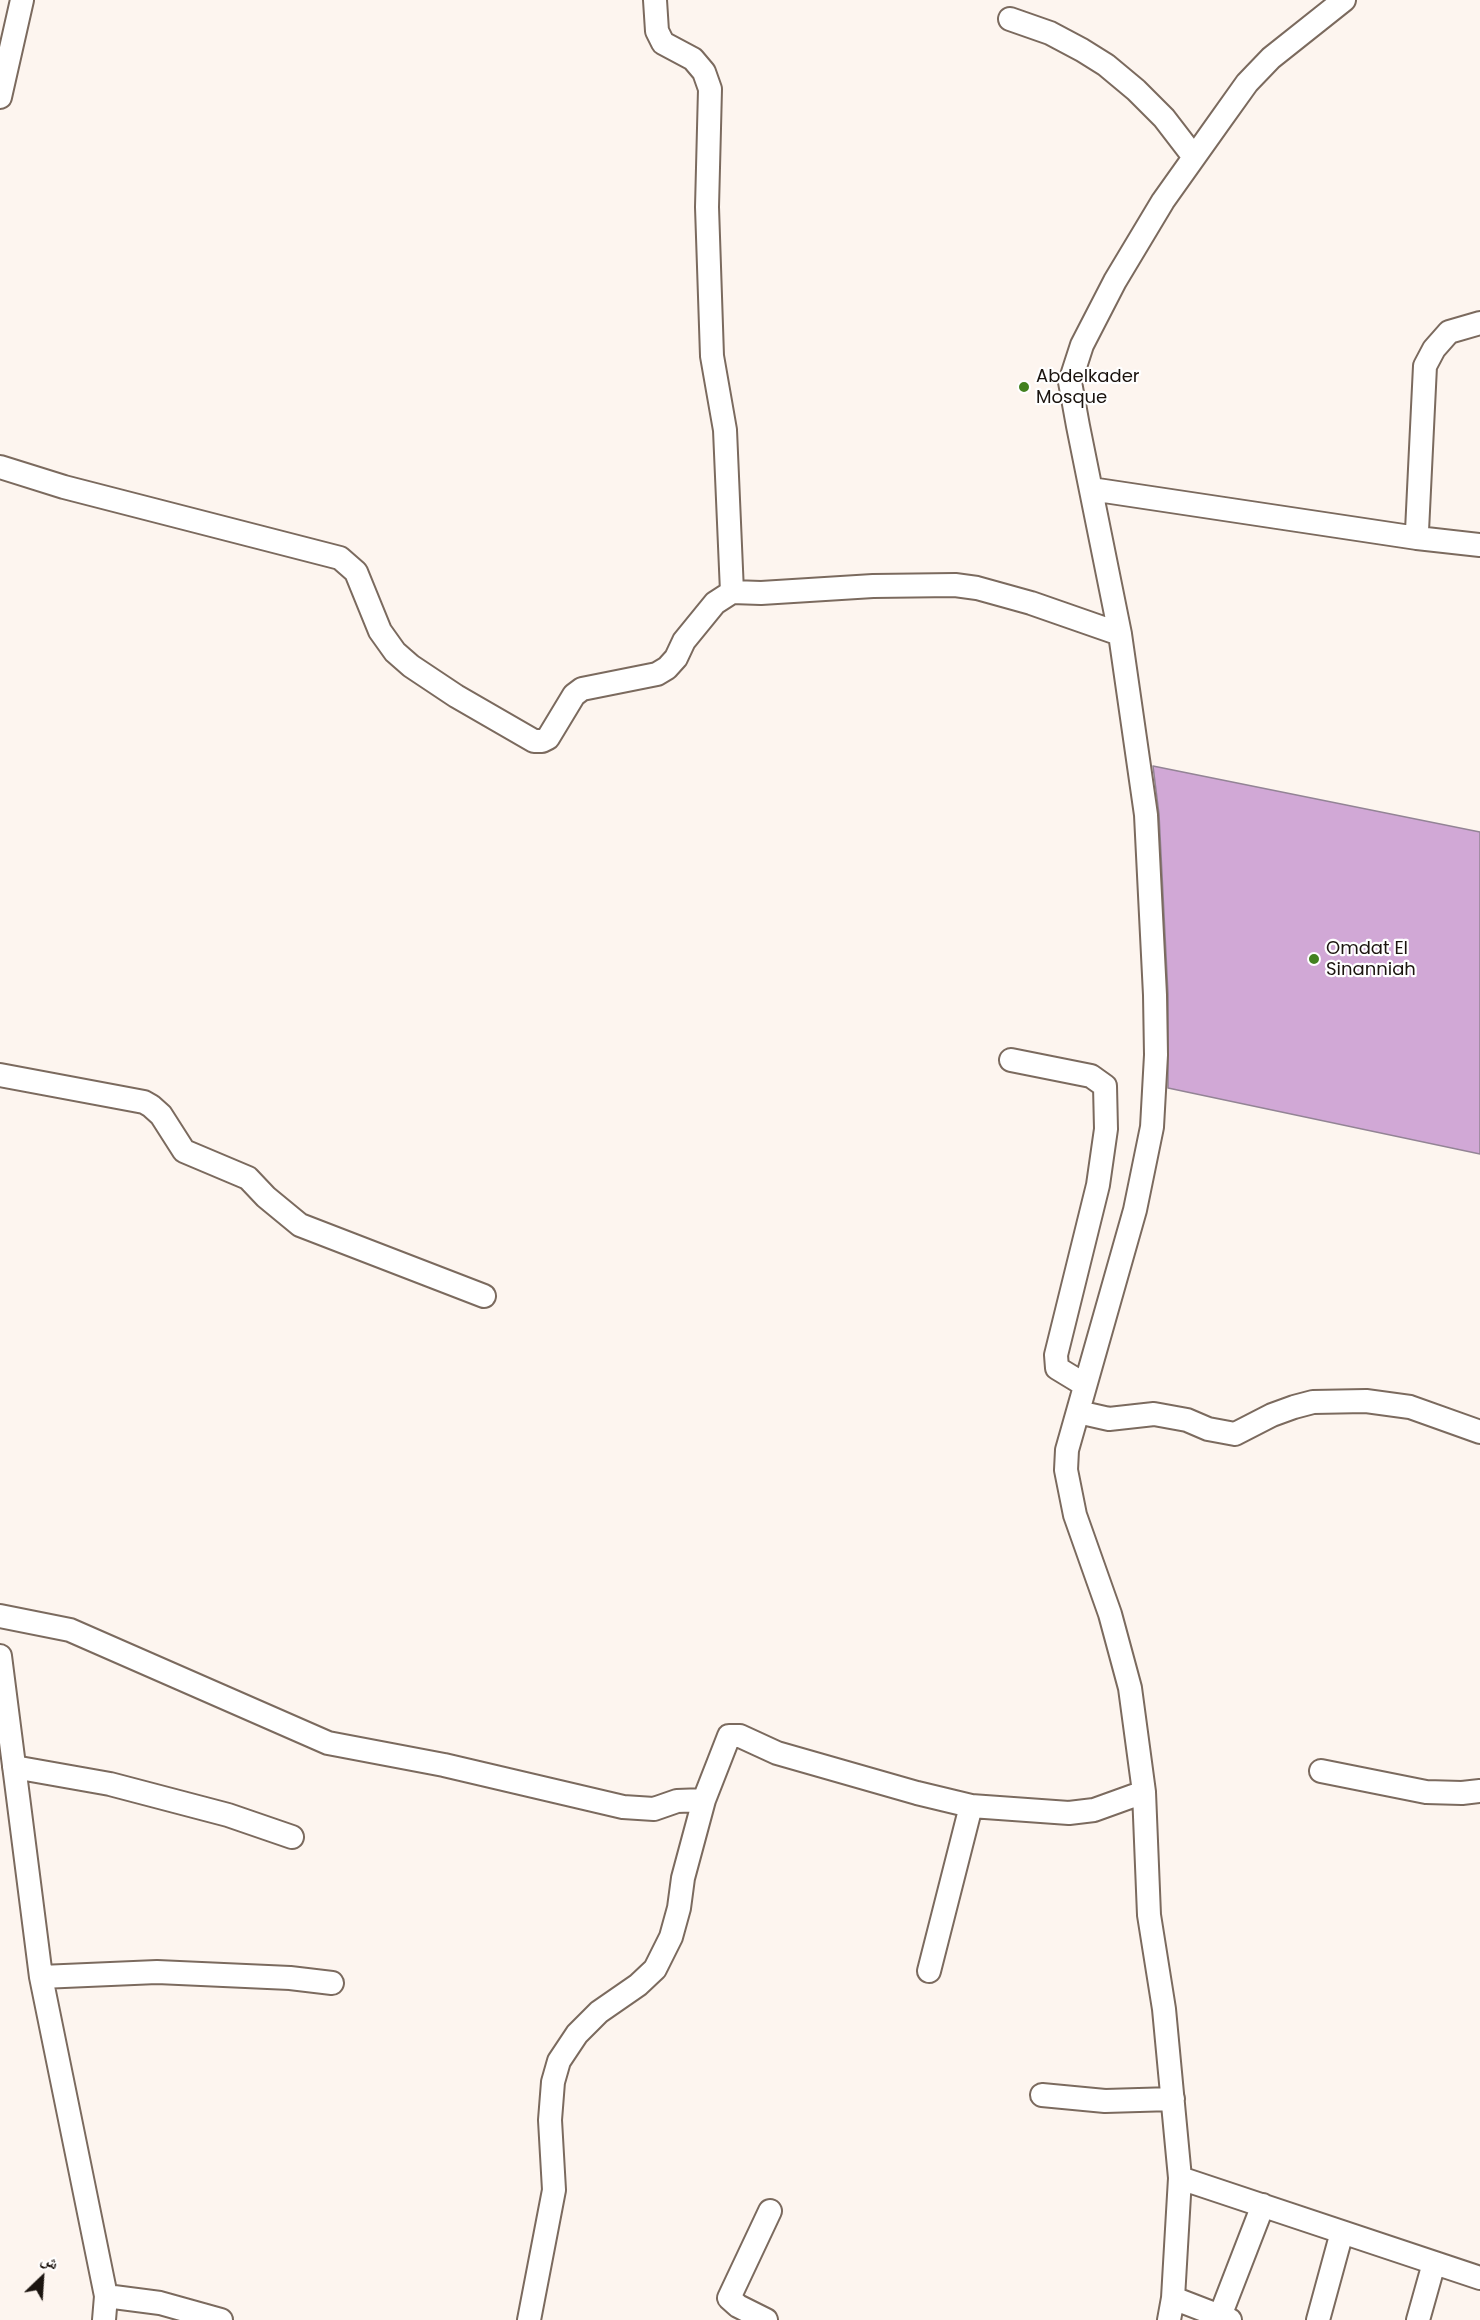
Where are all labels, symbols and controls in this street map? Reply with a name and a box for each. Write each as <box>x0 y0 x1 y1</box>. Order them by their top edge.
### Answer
place label: Abdelkader Mosque <box>1036 366 1140 409</box>
marker: Abdelkader Mosque <box>1017 380 1031 394</box>
place label: Omdat El Sinanniah <box>1326 938 1416 980</box>
marker: Omdat El Sinanniah <box>1307 952 1321 966</box>
text: ش <box>37 2247 62 2275</box>
north arrow <box>12 2248 72 2308</box>

